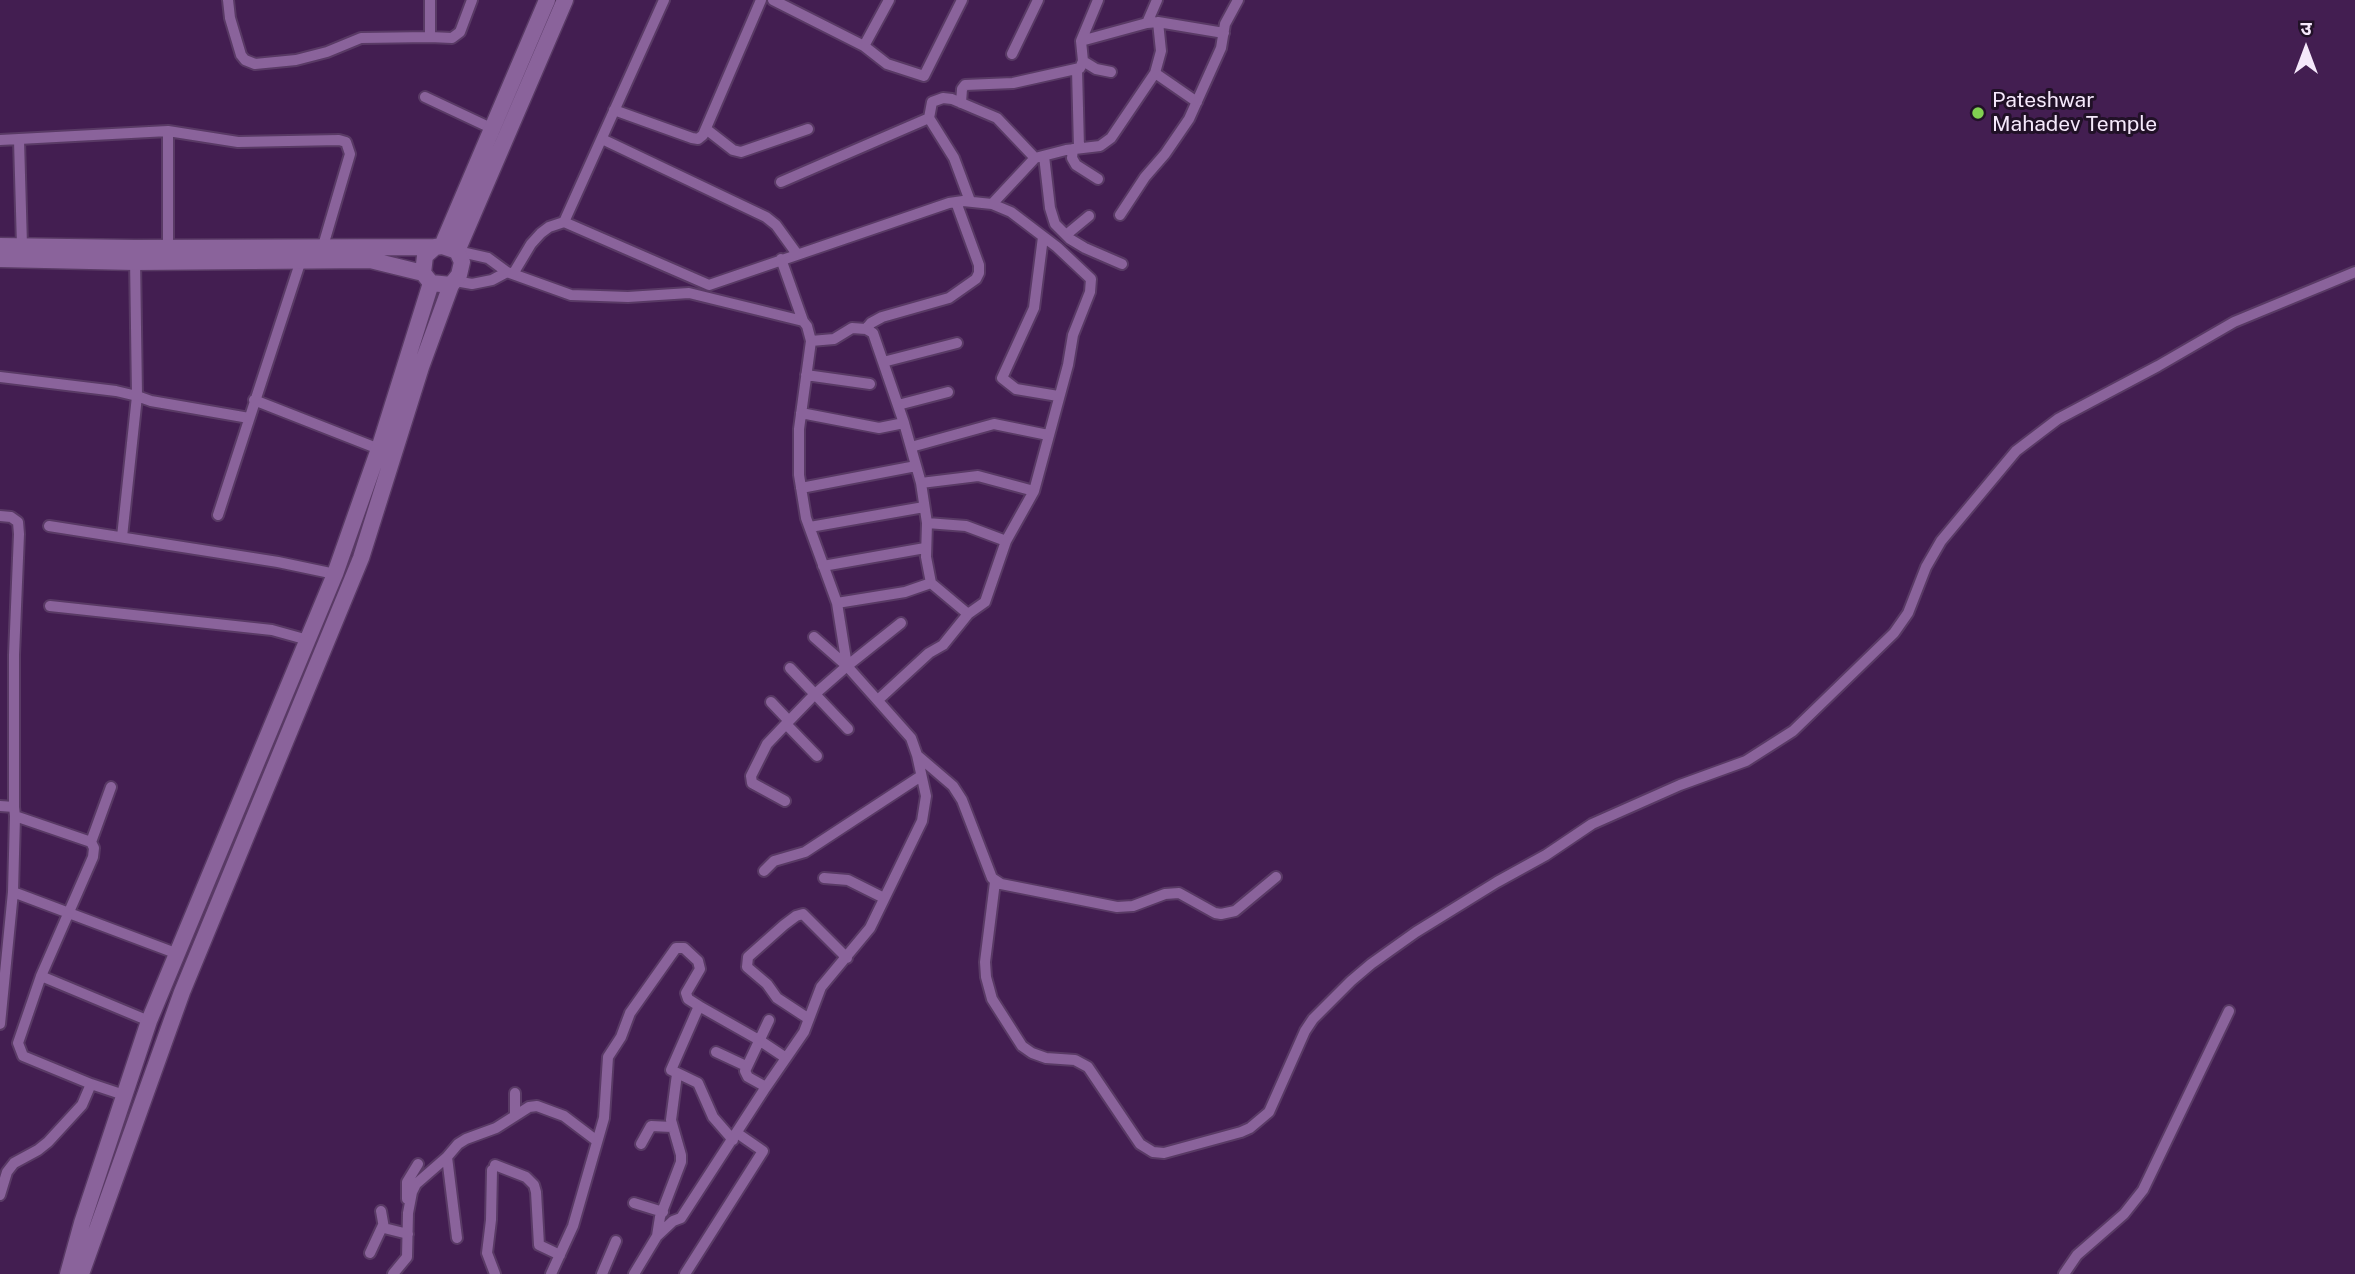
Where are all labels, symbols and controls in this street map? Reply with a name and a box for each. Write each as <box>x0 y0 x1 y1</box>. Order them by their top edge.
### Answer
north arrow <box>2271 14 2341 84</box>
text: उ <box>2300 17 2312 39</box>
place label: Pateshwar Mahadev Temple <box>1992 88 2157 138</box>
marker: Pateshwar Mahadev Temple <box>1970 105 1986 121</box>

